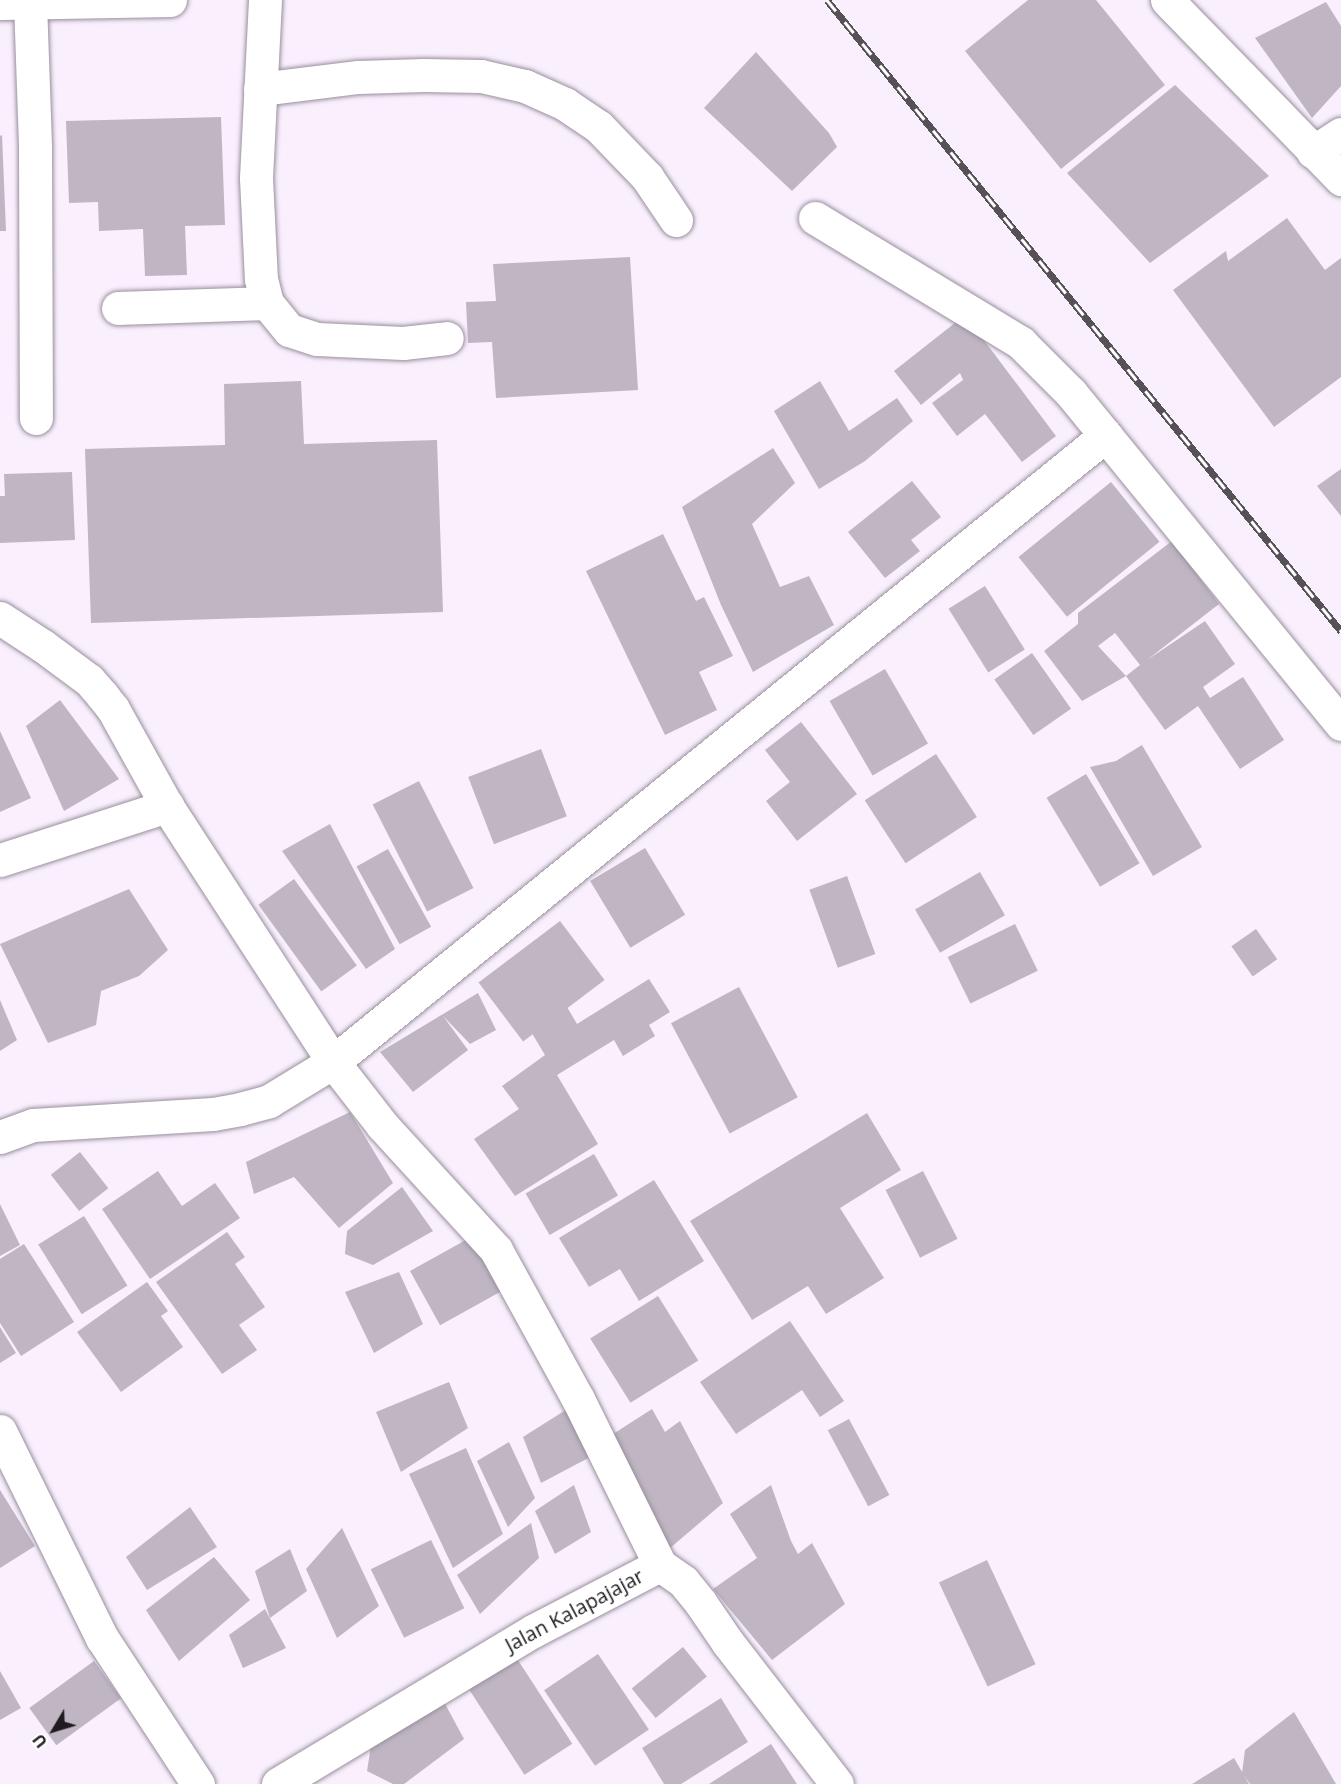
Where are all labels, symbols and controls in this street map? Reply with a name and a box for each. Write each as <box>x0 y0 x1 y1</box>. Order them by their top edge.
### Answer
street label: Jalan Kalapajajar <box>501 1563 647 1657</box>
north arrow <box>24 1700 84 1760</box>
text: U <box>27 1730 52 1753</box>

